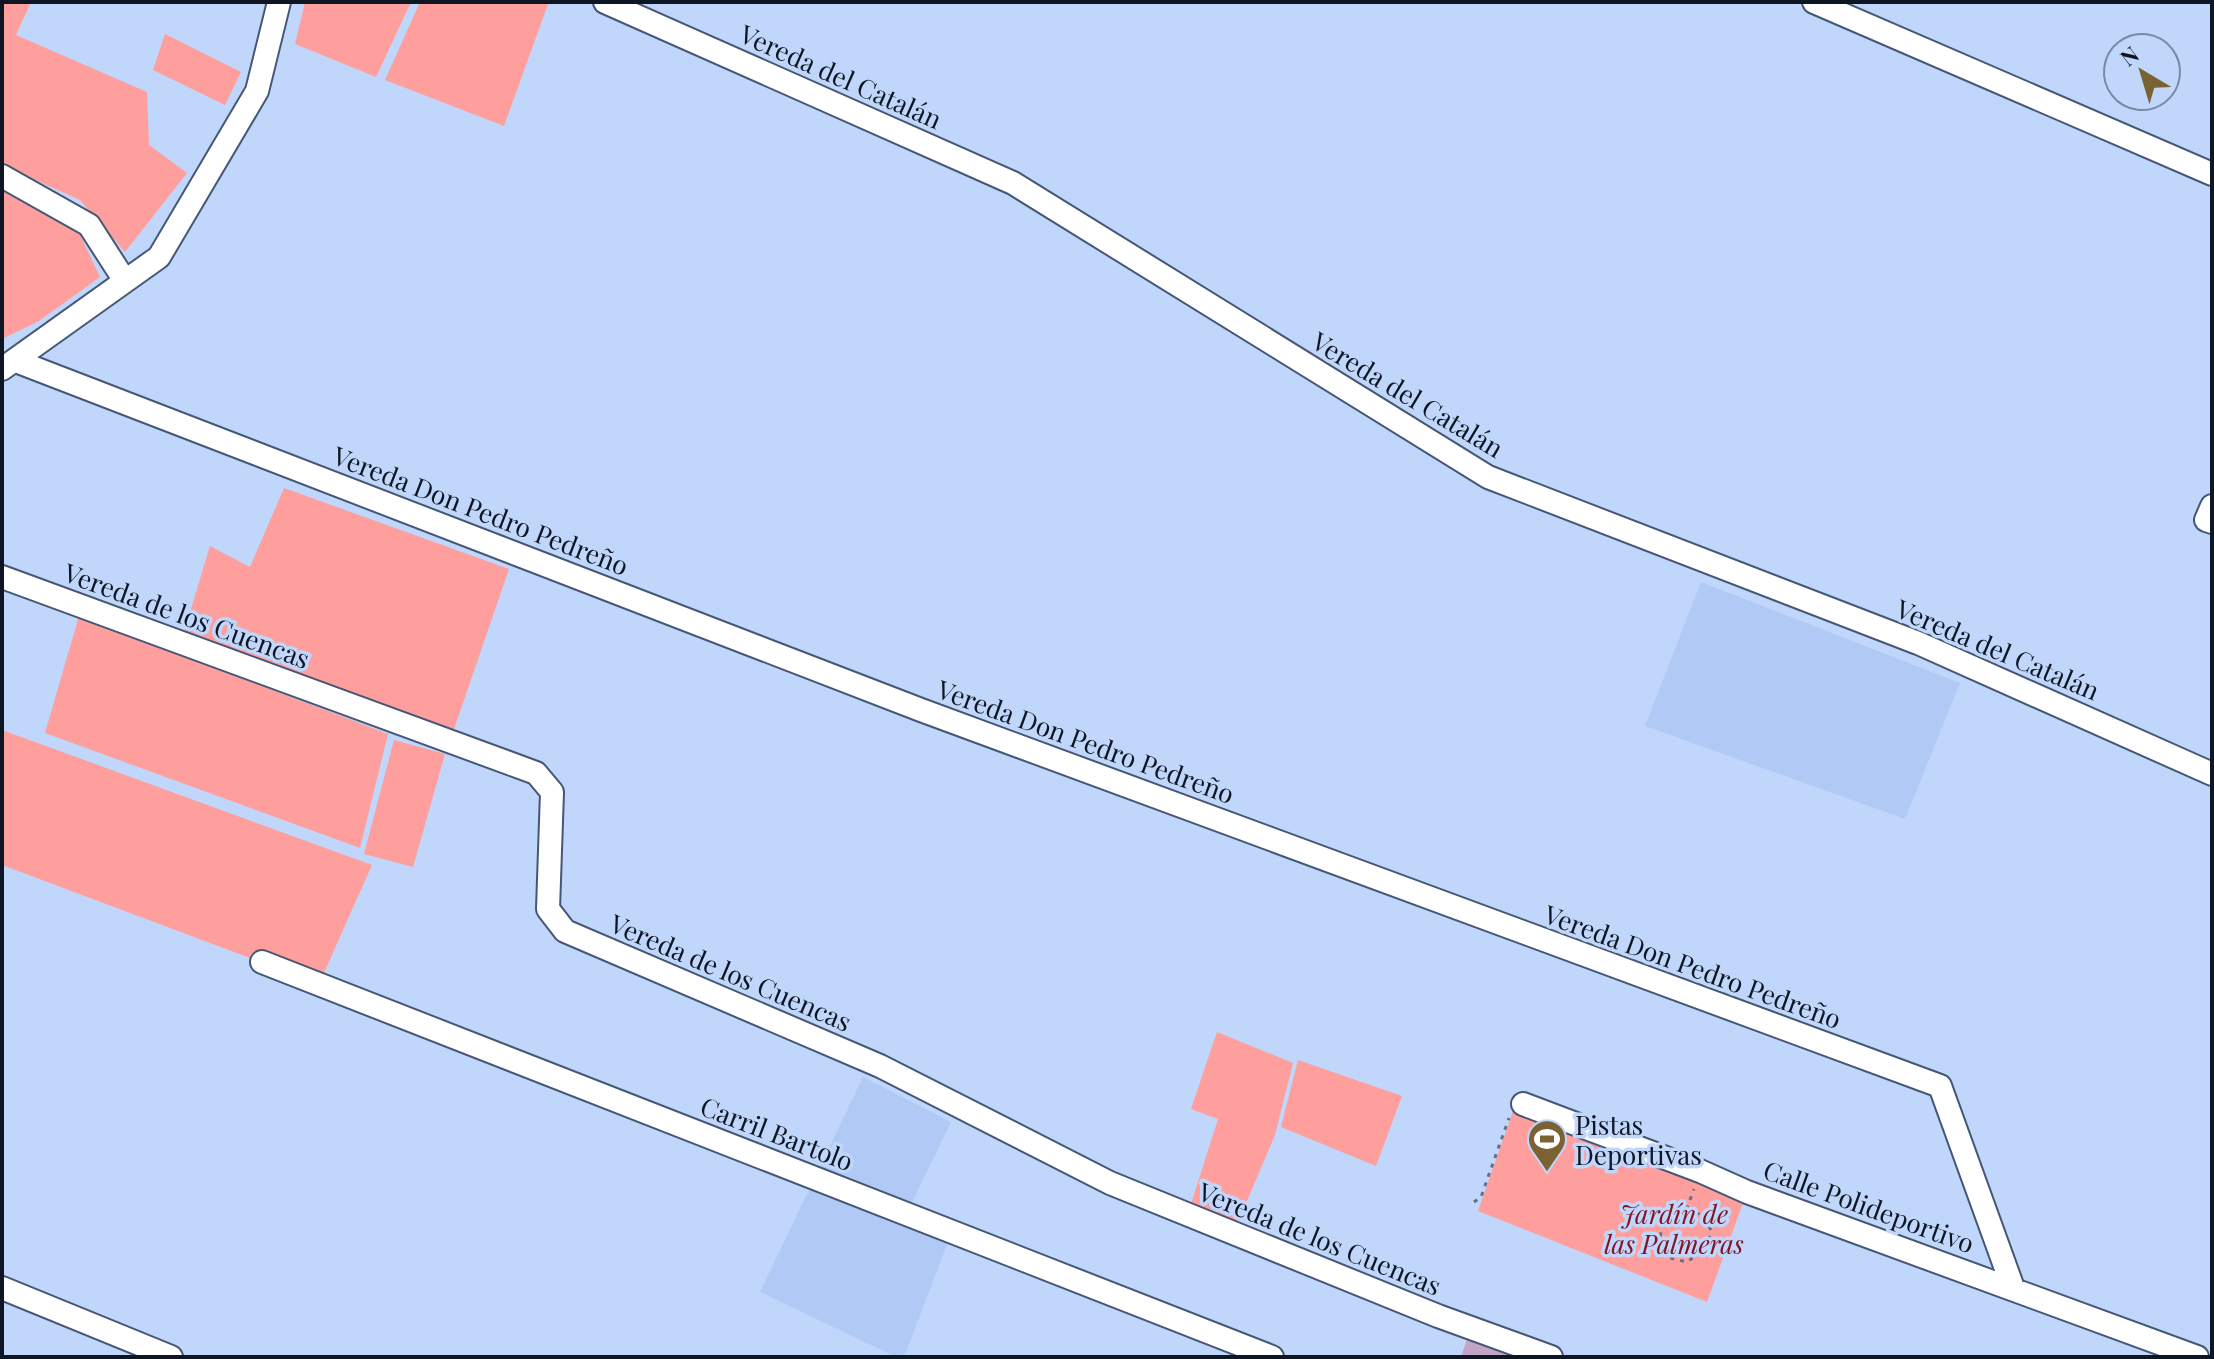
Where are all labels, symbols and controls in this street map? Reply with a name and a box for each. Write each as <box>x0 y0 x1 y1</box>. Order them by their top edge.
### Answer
street label: Vereda del Catalán <box>734 15 948 136</box>
north arrow <box>2102 32 2182 112</box>
text: N <box>2114 39 2145 72</box>
street label: Vereda del Catalán <box>1305 322 1511 465</box>
street label: Vereda Don Pedro Pedreño <box>327 437 634 583</box>
street label: Vereda de los Cuencas <box>58 554 315 676</box>
street label: Vereda del Catalán <box>1890 590 2105 708</box>
street label: Vereda Don Pedro Pedreño <box>932 671 1239 811</box>
street label: Vereda Don Pedro Pedreño <box>1539 896 1846 1036</box>
street label: Vereda de los Cuencas <box>604 905 857 1039</box>
street label: Carril Bartolo <box>696 1088 858 1178</box>
place label: Pistas Deportivas <box>1575 1107 1702 1172</box>
sports icon: Pistas Deportivas <box>1526 1118 1568 1173</box>
street label: Calle Polideportivo <box>1759 1152 1979 1260</box>
street label: Vereda de los Cuencas <box>1193 1173 1447 1303</box>
park label: Jardín de las Palmeras <box>1604 1196 1744 1261</box>

